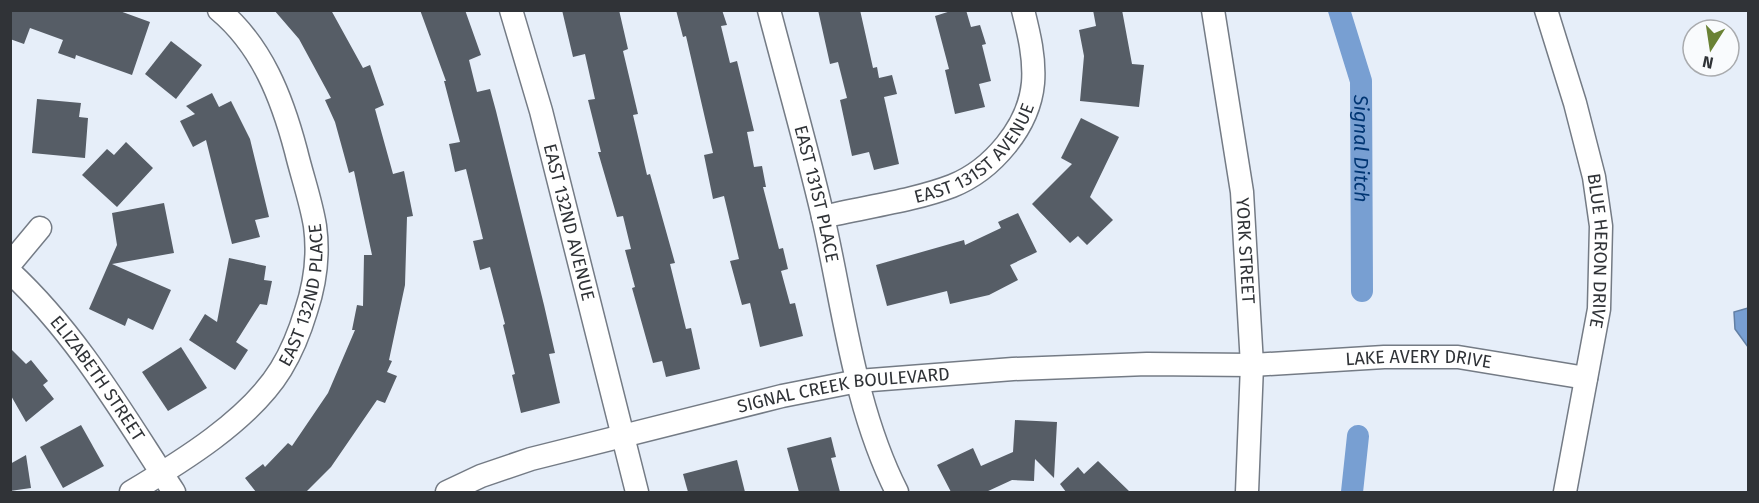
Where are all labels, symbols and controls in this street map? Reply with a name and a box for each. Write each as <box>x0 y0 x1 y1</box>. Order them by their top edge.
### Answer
north arrow <box>1681 18 1741 78</box>
text: N <box>1701 52 1715 73</box>
water label: Signal Ditch <box>1349 94 1374 203</box>
street label: EAST 131ST AVENUE <box>912 100 1039 208</box>
street label: EAST 131ST PLACE <box>789 123 843 264</box>
street label: EAST 132ND AVENUE <box>539 141 599 303</box>
street label: BLUE HERON DRIVE <box>1583 172 1613 330</box>
street label: YORK STREET <box>1231 197 1259 305</box>
street label: EAST 132ND PLACE <box>274 222 328 370</box>
street label: ELIZABETH STREET <box>45 311 150 446</box>
street label: LAKE AVERY DRIVE <box>1345 346 1493 373</box>
street label: SIGNAL CREEK BOULEVARD <box>735 363 950 418</box>

